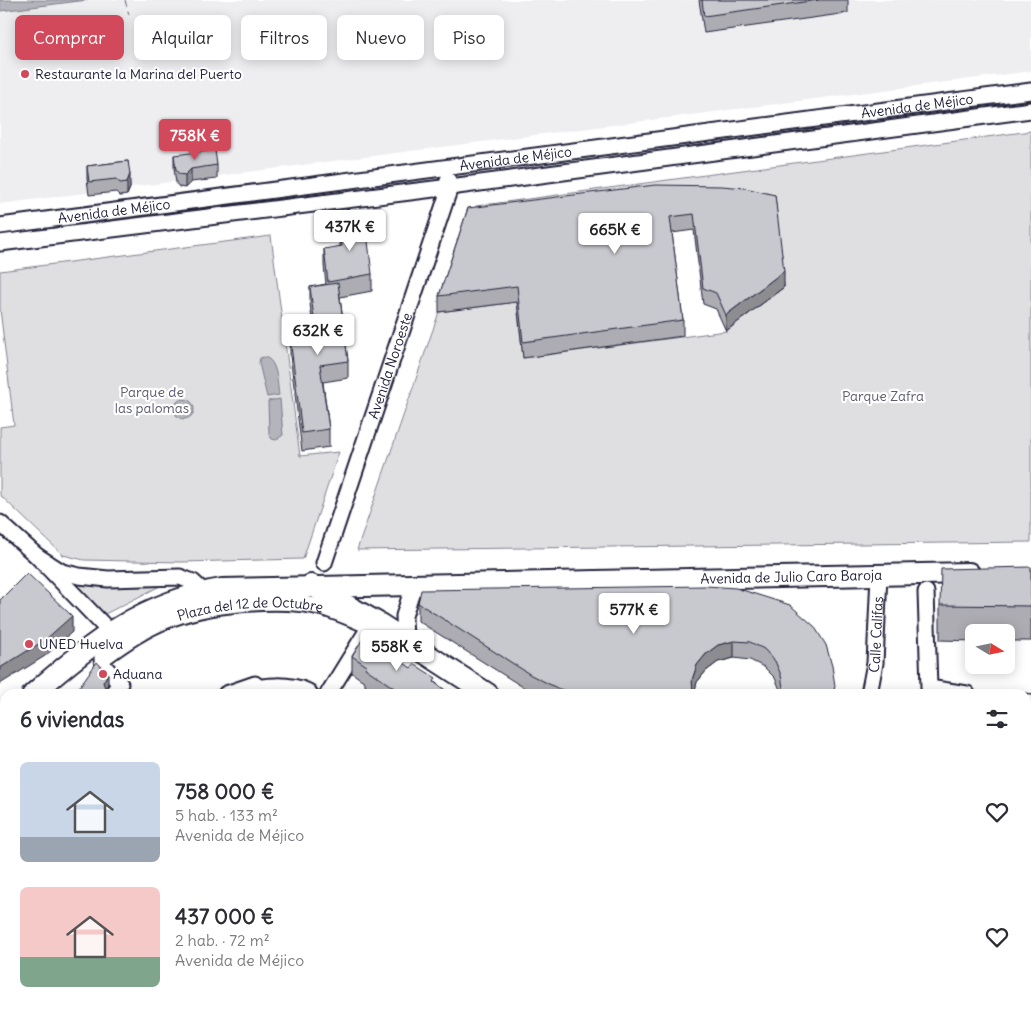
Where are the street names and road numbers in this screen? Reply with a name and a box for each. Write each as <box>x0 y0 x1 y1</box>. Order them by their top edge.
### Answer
street label: Avenida de Méjico <box>860 90 975 122</box>
street label: Avenida de Méjico <box>458 142 573 175</box>
street label: Avenida de Méjico <box>57 195 171 227</box>
street label: Avenida Noroeste <box>364 310 416 421</box>
street label: Avenida de Julio Caro Baroja <box>700 566 882 588</box>
street label: Plaza del 12 de Octubre <box>175 593 325 625</box>
street label: Calle Califas <box>864 596 887 674</box>

